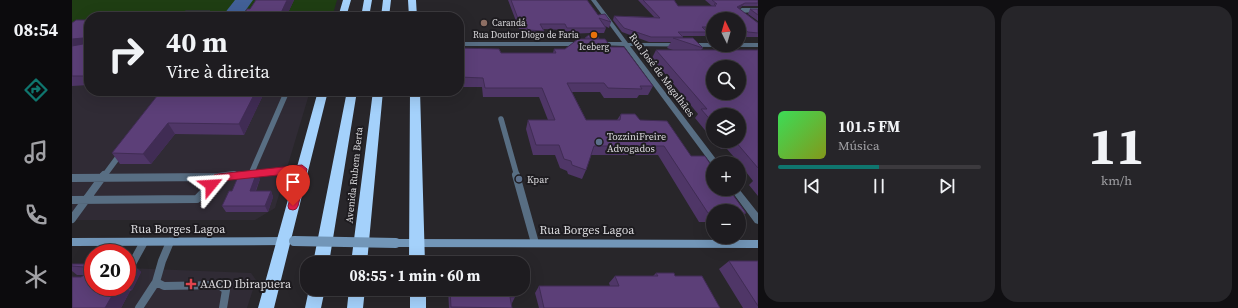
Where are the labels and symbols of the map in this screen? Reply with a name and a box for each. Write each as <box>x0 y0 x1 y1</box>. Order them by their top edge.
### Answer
north arrow <box>706 12 746 52</box>
place label: Carandá <box>492 17 526 29</box>
marker: Carandá <box>479 18 489 28</box>
street label: Rua Doutor Diogo de Faria <box>473 29 579 41</box>
marker: Iceberg <box>589 30 599 40</box>
street label: Rua José de Magalhães <box>626 31 698 119</box>
place label: Iceberg <box>579 41 609 53</box>
street label: Avenida Rubem Berta <box>342 125 366 224</box>
place label: TozziniFreire Advogados <box>607 130 666 155</box>
marker: TozziniFreire Advogados <box>594 137 604 147</box>
position arrow <box>190 164 232 206</box>
pin <box>276 165 310 206</box>
place label: Kpar <box>527 173 549 186</box>
marker: Kpar <box>514 174 524 184</box>
street label: Rua Borges Lagoa <box>131 221 226 237</box>
street label: Rua Borges Lagoa <box>540 222 635 238</box>
speed limit sign: 20 <box>84 244 136 296</box>
place label: AACD Ibirapuera <box>200 276 292 292</box>
marker: AACD Ibirapuera <box>185 278 197 290</box>

